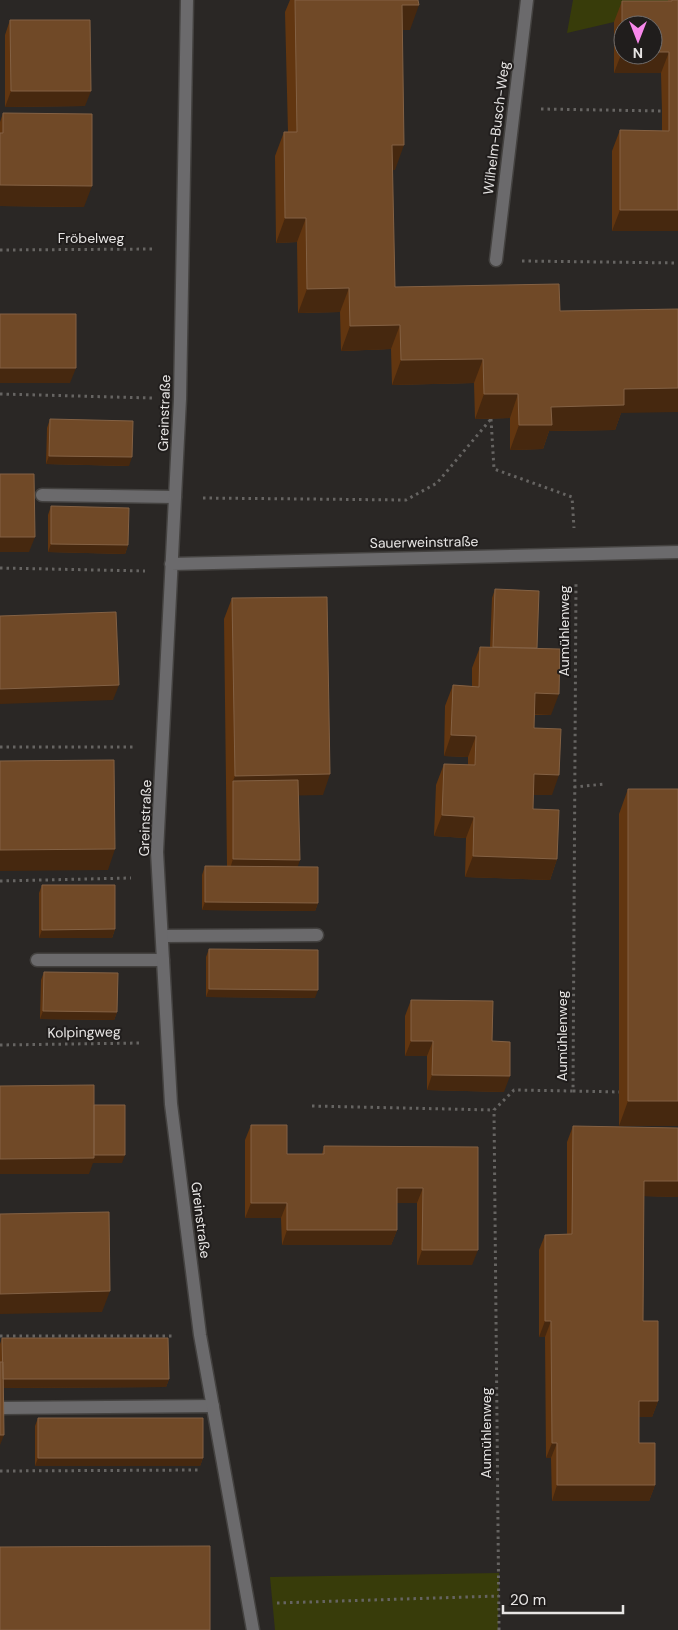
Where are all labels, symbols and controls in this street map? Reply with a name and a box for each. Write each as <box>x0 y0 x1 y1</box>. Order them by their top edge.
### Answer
north arrow <box>613 15 663 65</box>
text: N <box>633 44 643 62</box>
street label: Wilhelm-Busch-Weg <box>479 60 513 196</box>
street label: Fröbelweg <box>58 229 125 247</box>
street label: Greinstraße <box>154 374 174 452</box>
street label: Sauerweinstraße <box>370 532 479 552</box>
street label: Aumühlenweg <box>555 585 573 676</box>
street label: Greinstraße <box>135 779 155 857</box>
street label: Aumühlenweg <box>553 990 571 1081</box>
street label: Kolpingweg <box>47 1022 121 1042</box>
street label: Greinstraße <box>187 1181 215 1259</box>
street label: Aumühlenweg <box>477 1387 495 1478</box>
scale bar <box>503 1582 623 1614</box>
text: 20 m <box>510 1590 546 1610</box>

